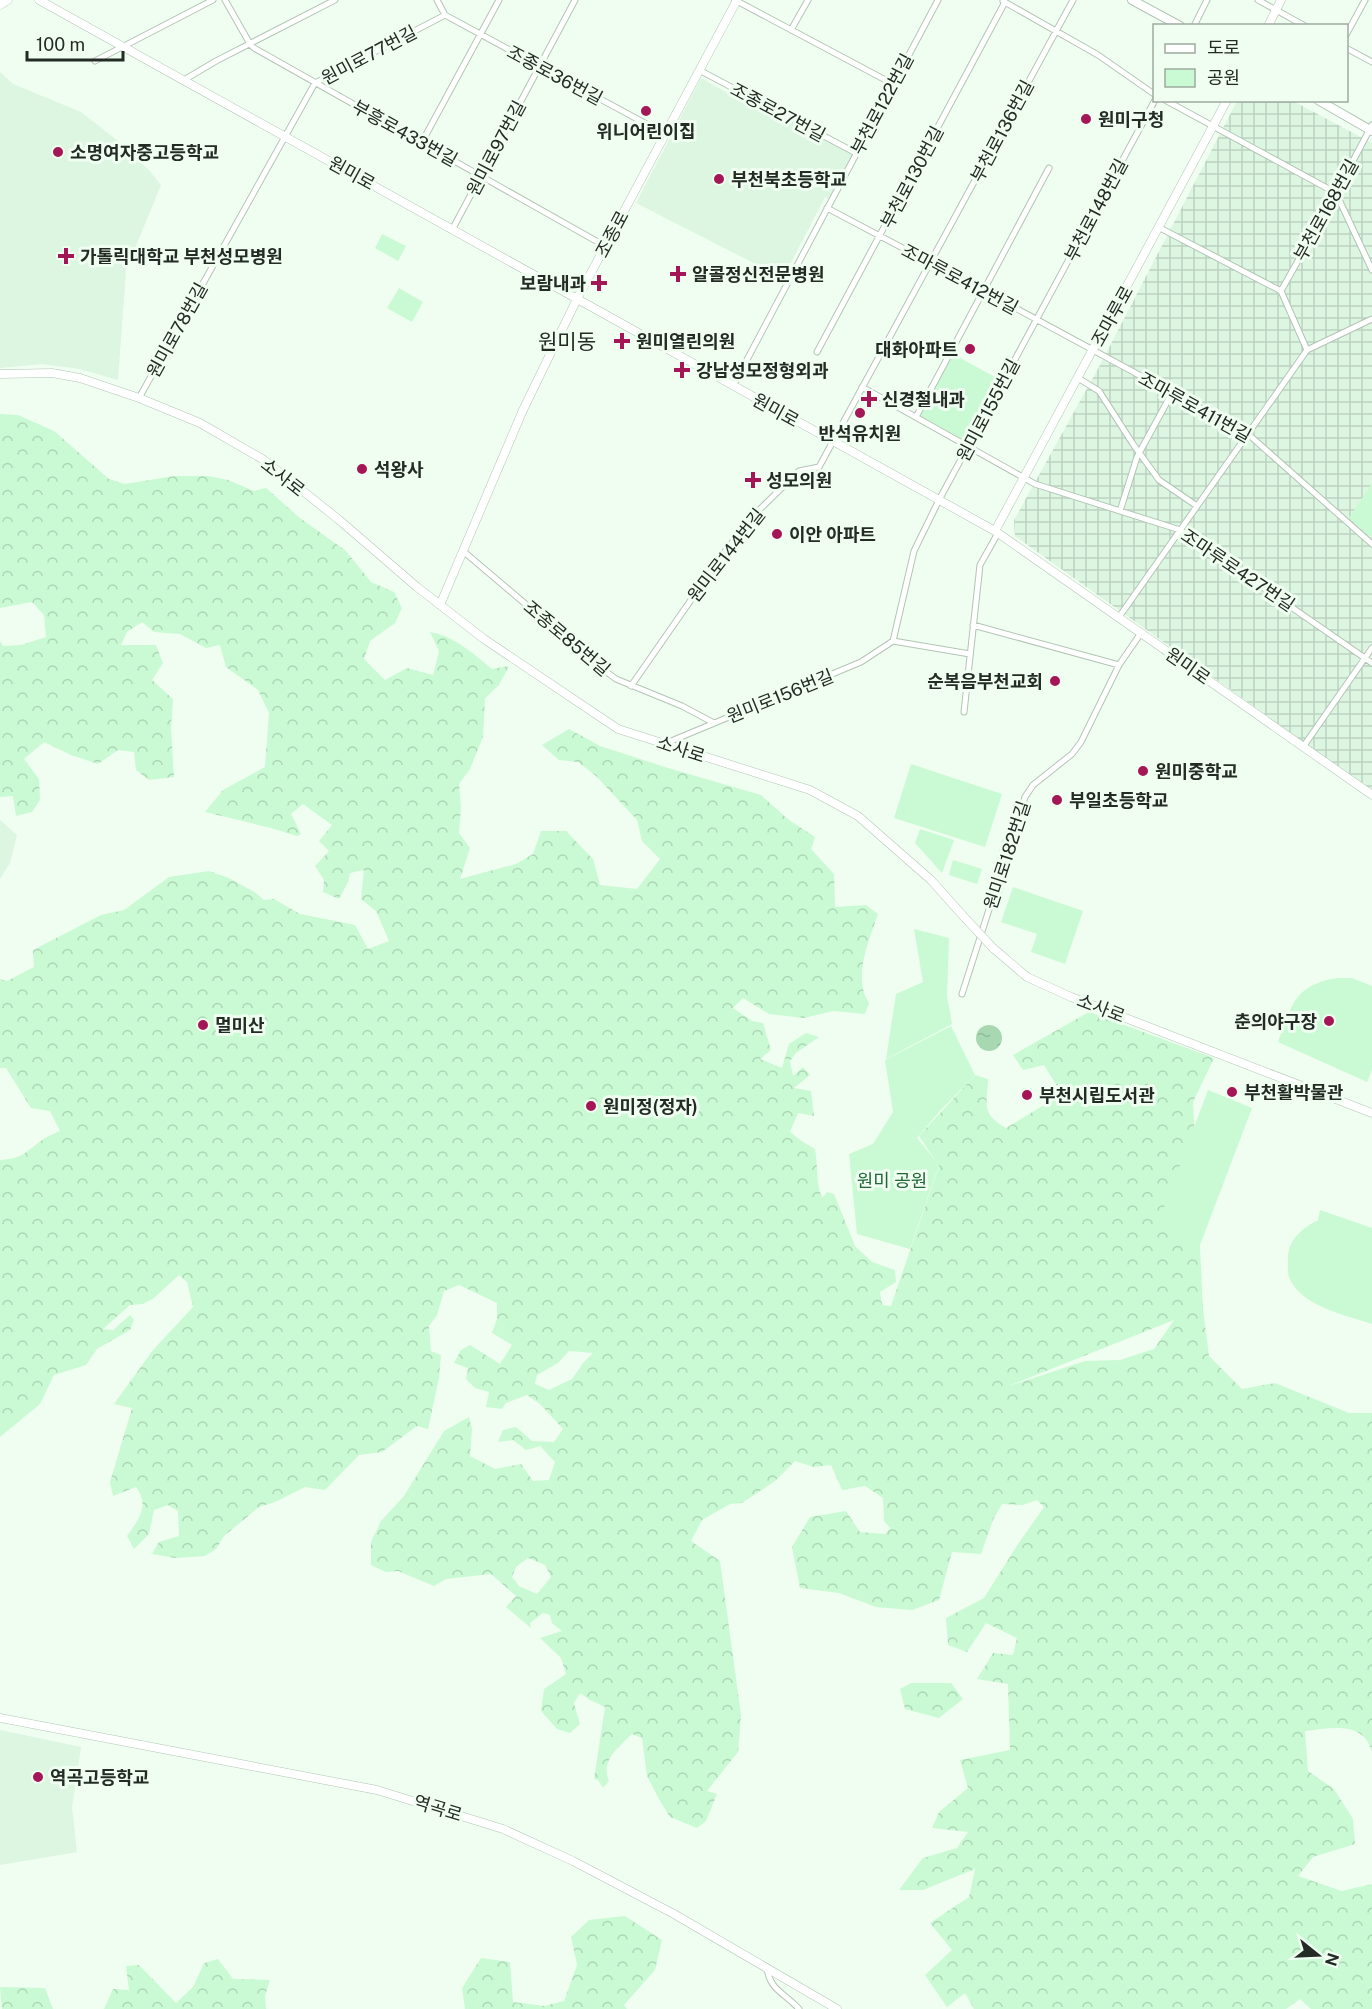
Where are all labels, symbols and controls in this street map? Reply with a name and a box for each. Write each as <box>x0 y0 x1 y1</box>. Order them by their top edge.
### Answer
street label: 원미로77번길 <box>318 21 420 89</box>
scale bar <box>27 24 123 62</box>
legend <box>1153 24 1348 102</box>
text: 100 m <box>36 34 85 55</box>
text: 도로 <box>1207 37 1240 58</box>
street label: 조종로36번길 <box>504 41 606 109</box>
street label: 부천로122번길 <box>847 50 917 158</box>
text: 공원 <box>1207 67 1240 88</box>
street label: 부천로136번길 <box>966 76 1038 186</box>
street label: 조종로27번길 <box>727 78 829 146</box>
street label: 부흥로433번길 <box>349 96 461 170</box>
street label: 원미로97번길 <box>462 97 530 199</box>
marker: 위니어린이집 <box>639 104 653 118</box>
place label: 원미구청 <box>1098 109 1164 130</box>
marker: 원미구청 <box>1079 112 1093 126</box>
place label: 위니어린이집 <box>596 121 696 142</box>
street label: 부천로130번길 <box>876 122 948 232</box>
place label: 소명여자중고등학교 <box>70 142 219 163</box>
marker: 소명여자중고등학교 <box>51 145 65 159</box>
street label: 원미로 <box>325 152 379 194</box>
street label: 부천로148번길 <box>1060 155 1132 265</box>
street label: 부천로168번길 <box>1289 156 1363 264</box>
place label: 부천북초등학교 <box>731 169 847 190</box>
marker: 부천북초등학교 <box>712 172 726 186</box>
street label: 조종로 <box>591 207 633 261</box>
street label: 조마루로412번길 <box>898 240 1022 318</box>
place label: 가톨릭대학교 부천성모병원 <box>80 246 283 267</box>
marker: 가톨릭대학교 부천성모병원 <box>57 247 75 265</box>
place label: 알콜정신전문병원 <box>692 264 824 285</box>
marker: 알콜정신전문병원 <box>669 265 687 283</box>
place label: 보람내과 <box>520 273 586 294</box>
marker: 보람내과 <box>590 274 608 292</box>
street label: 원미로78번길 <box>142 279 212 381</box>
street label: 조마루로 <box>1087 282 1137 350</box>
district label: 원미동 <box>538 329 596 354</box>
place label: 원미열린의원 <box>636 331 735 352</box>
marker: 원미열린의원 <box>613 332 631 350</box>
place label: 대화아파트 <box>875 339 958 360</box>
marker: 대화아파트 <box>963 342 977 356</box>
street label: 원미로155번길 <box>952 355 1024 465</box>
place label: 강남성모정형외과 <box>696 360 829 381</box>
marker: 강남성모정형외과 <box>673 361 691 379</box>
street label: 조마루로411번길 <box>1135 367 1255 447</box>
street label: 원미로 <box>749 389 803 431</box>
place label: 신경철내과 <box>882 389 965 410</box>
marker: 신경철내과 <box>860 390 878 408</box>
marker: 반석유치원 <box>853 406 867 420</box>
place label: 반석유치원 <box>819 423 901 444</box>
street label: 소사로 <box>257 453 309 501</box>
place label: 석왕사 <box>374 459 424 480</box>
marker: 석왕사 <box>355 462 369 476</box>
place label: 성모의원 <box>766 470 832 491</box>
marker: 성모의원 <box>744 471 762 489</box>
street label: 원미로144번길 <box>683 504 769 606</box>
place label: 이안 아파트 <box>789 524 876 545</box>
street label: 조마루로427번길 <box>1177 524 1299 616</box>
marker: 이안 아파트 <box>770 527 784 541</box>
street label: 조종로85번길 <box>520 596 614 680</box>
street label: 원미로 <box>1162 643 1214 689</box>
street label: 원미로156번길 <box>724 665 836 727</box>
place label: 순복음부천교회 <box>927 671 1043 692</box>
marker: 순복음부천교회 <box>1048 674 1062 688</box>
street label: 소사로 <box>654 731 708 767</box>
place label: 원미중학교 <box>1155 761 1238 782</box>
marker: 원미중학교 <box>1136 764 1150 778</box>
place label: 부일초등학교 <box>1069 790 1168 811</box>
marker: 부일초등학교 <box>1050 793 1064 807</box>
street label: 원미로182번길 <box>980 798 1034 912</box>
street label: 소사로 <box>1074 989 1128 1027</box>
place label: 춘의야구장 <box>1234 1011 1317 1032</box>
marker: 춘의야구장 <box>1322 1014 1336 1028</box>
place label: 멀미산 <box>215 1015 265 1036</box>
marker: 멀미산 <box>196 1018 210 1032</box>
place label: 부천활박물관 <box>1244 1082 1344 1103</box>
place label: 부천시립도서관 <box>1039 1085 1155 1106</box>
marker: 부천활박물관 <box>1225 1085 1239 1099</box>
marker: 부천시립도서관 <box>1020 1088 1034 1102</box>
place label: 원미정(정자) <box>603 1096 698 1117</box>
marker: 원미정(정자) <box>584 1099 598 1113</box>
park label: 원미 공원 <box>857 1170 927 1191</box>
place label: 역곡고등학교 <box>50 1767 149 1788</box>
marker: 역곡고등학교 <box>31 1770 45 1784</box>
street label: 역곡로 <box>411 1791 465 1825</box>
north arrow <box>1288 1925 1348 1985</box>
text: N <box>1321 1951 1343 1968</box>

